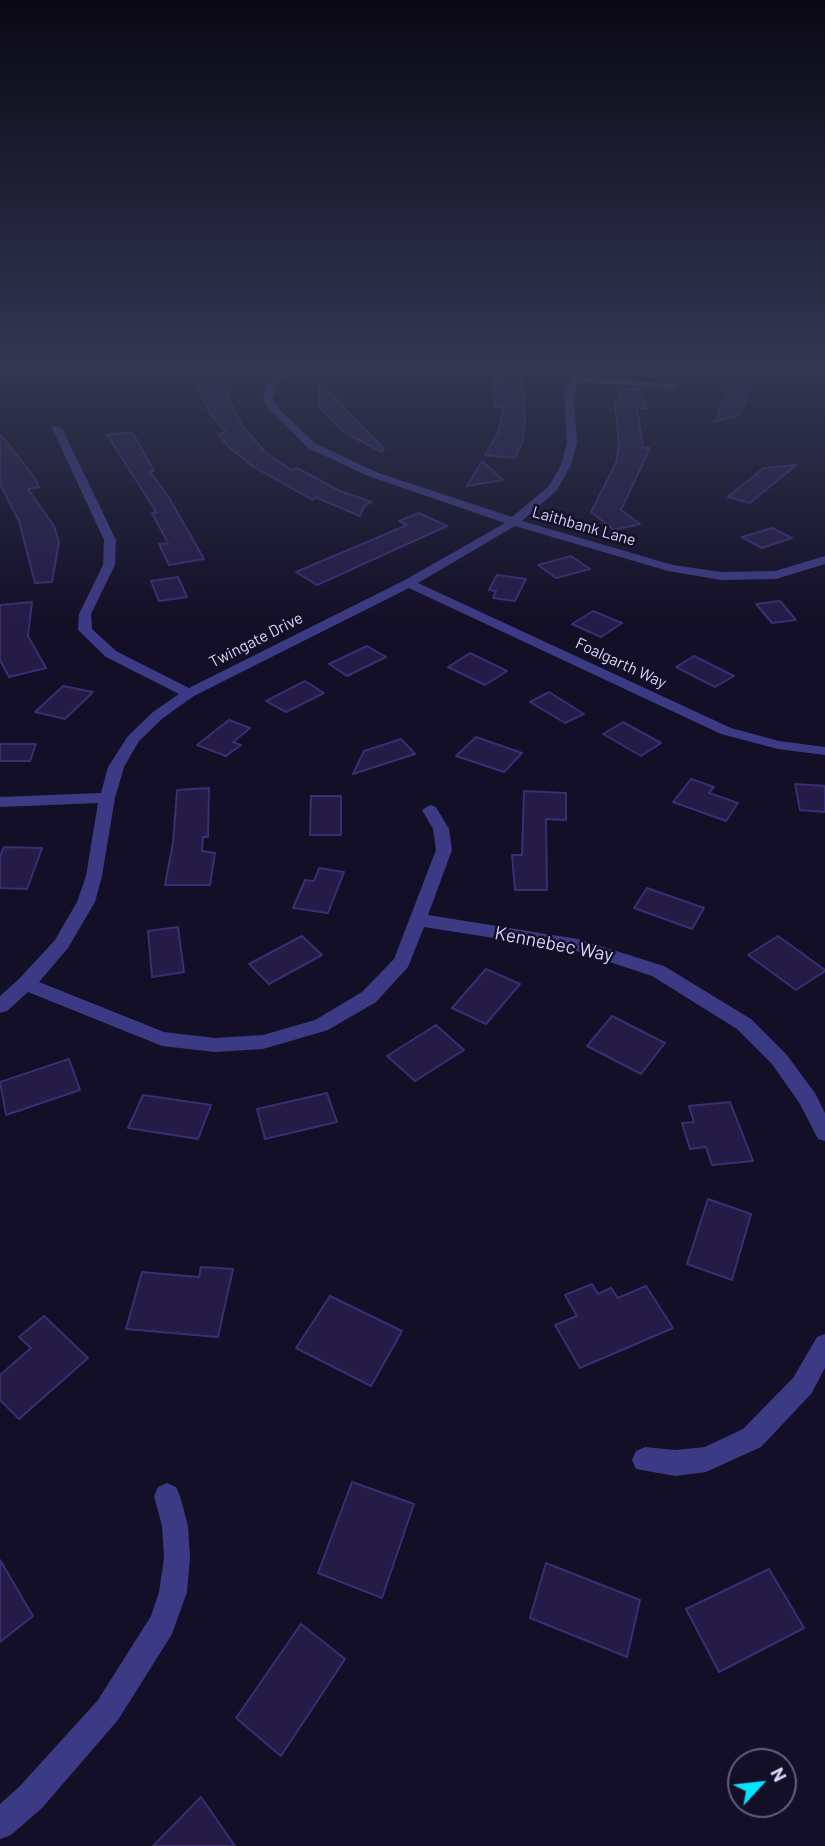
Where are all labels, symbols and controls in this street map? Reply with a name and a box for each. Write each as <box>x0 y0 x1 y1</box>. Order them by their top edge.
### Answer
street label: Laithbank Lane <box>530 502 638 550</box>
street label: Twingate Drive <box>206 608 306 672</box>
street label: Foalgarth Way <box>572 634 670 692</box>
street label: Kennebec Way <box>493 921 615 967</box>
north arrow <box>727 1748 797 1818</box>
text: N <box>766 1763 792 1785</box>

